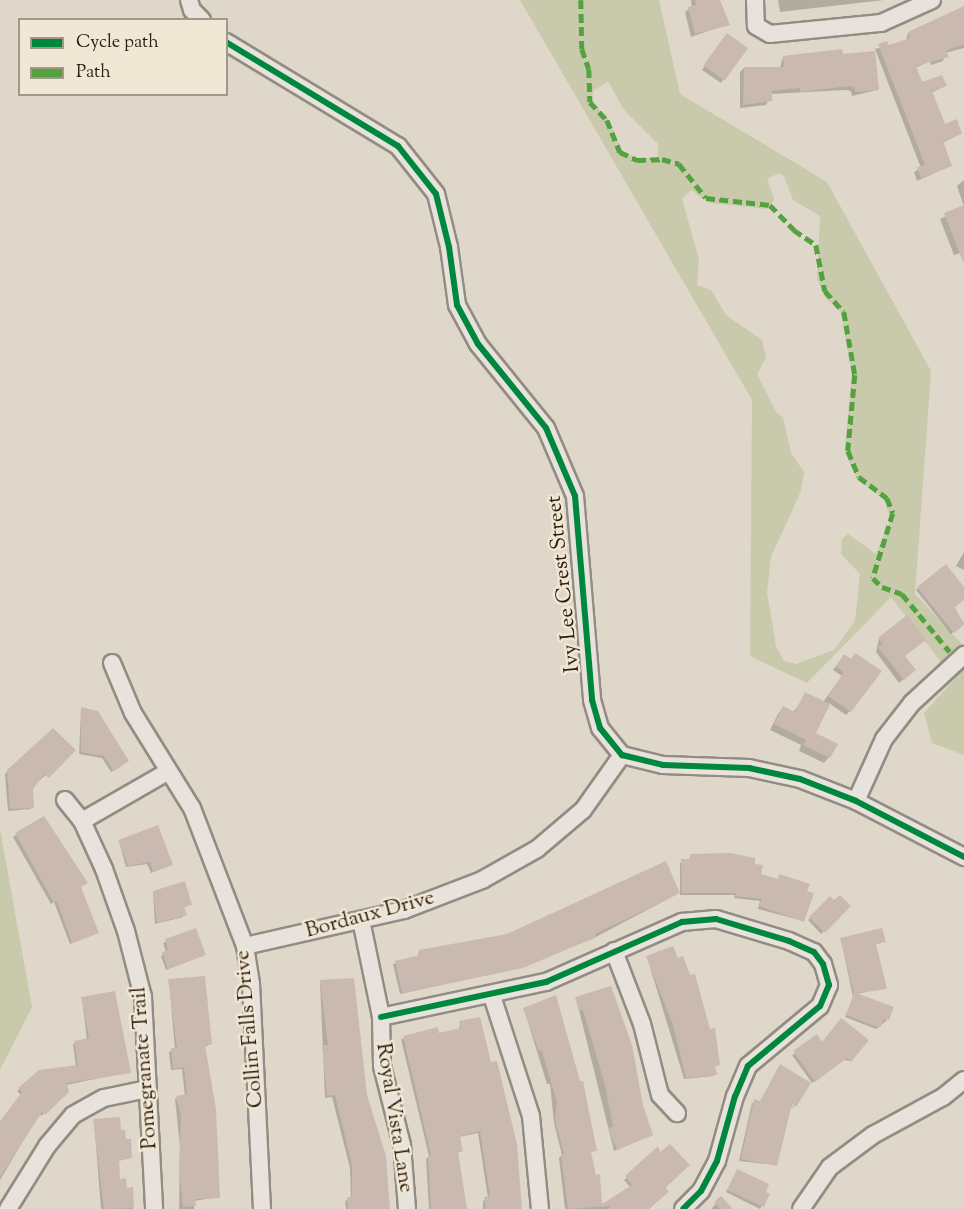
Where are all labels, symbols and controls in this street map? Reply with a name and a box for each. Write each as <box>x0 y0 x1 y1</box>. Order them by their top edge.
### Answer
legend <box>18 18 228 96</box>
text: Cycle path <box>76 30 159 56</box>
text: Path <box>76 60 111 86</box>
street label: Ivy Lee Crest Street <box>542 494 586 674</box>
street label: Bordaux Drive <box>303 886 437 944</box>
street label: Collin Falls Drive <box>231 949 269 1109</box>
street label: Pomegranate Trail <box>127 986 163 1150</box>
street label: Royal Vista Lane <box>370 1041 418 1195</box>

